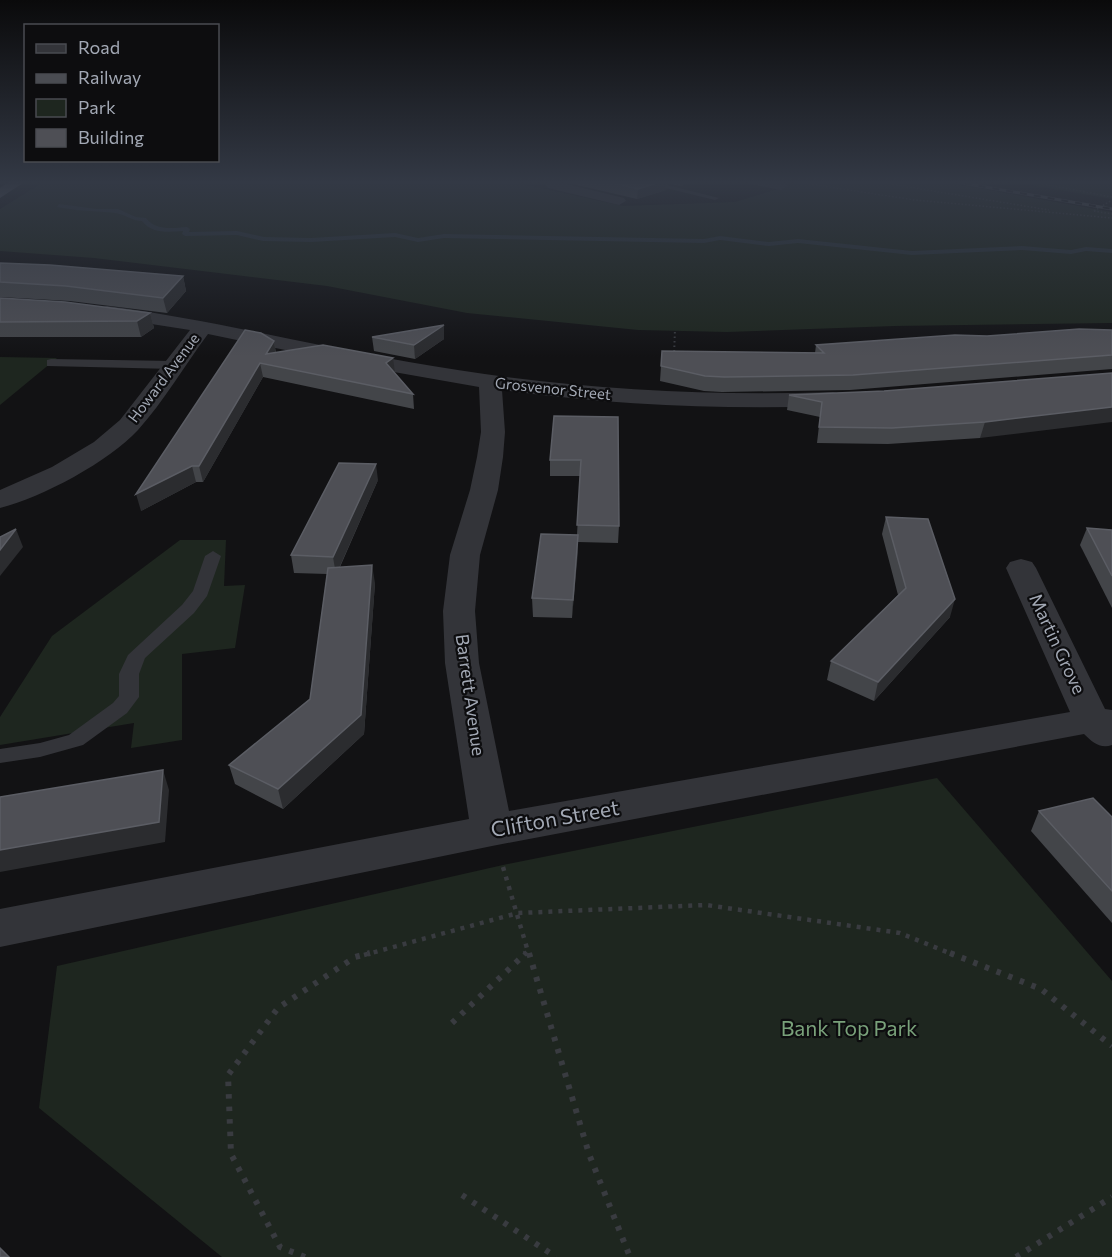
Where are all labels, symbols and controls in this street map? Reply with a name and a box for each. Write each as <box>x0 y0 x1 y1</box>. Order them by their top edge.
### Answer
legend <box>24 24 219 162</box>
text: Road <box>78 36 120 58</box>
text: Railway <box>78 66 141 88</box>
text: Park <box>78 96 116 118</box>
text: Building <box>78 126 144 148</box>
street label: Howard Avenue <box>124 329 203 426</box>
street label: Grosvenor Street <box>494 373 612 403</box>
street label: Martin Grove <box>1025 590 1091 697</box>
street label: Barrett Avenue <box>452 633 490 757</box>
street label: Clifton Street <box>489 794 621 841</box>
park label: Bank Top Park <box>781 1015 917 1040</box>

